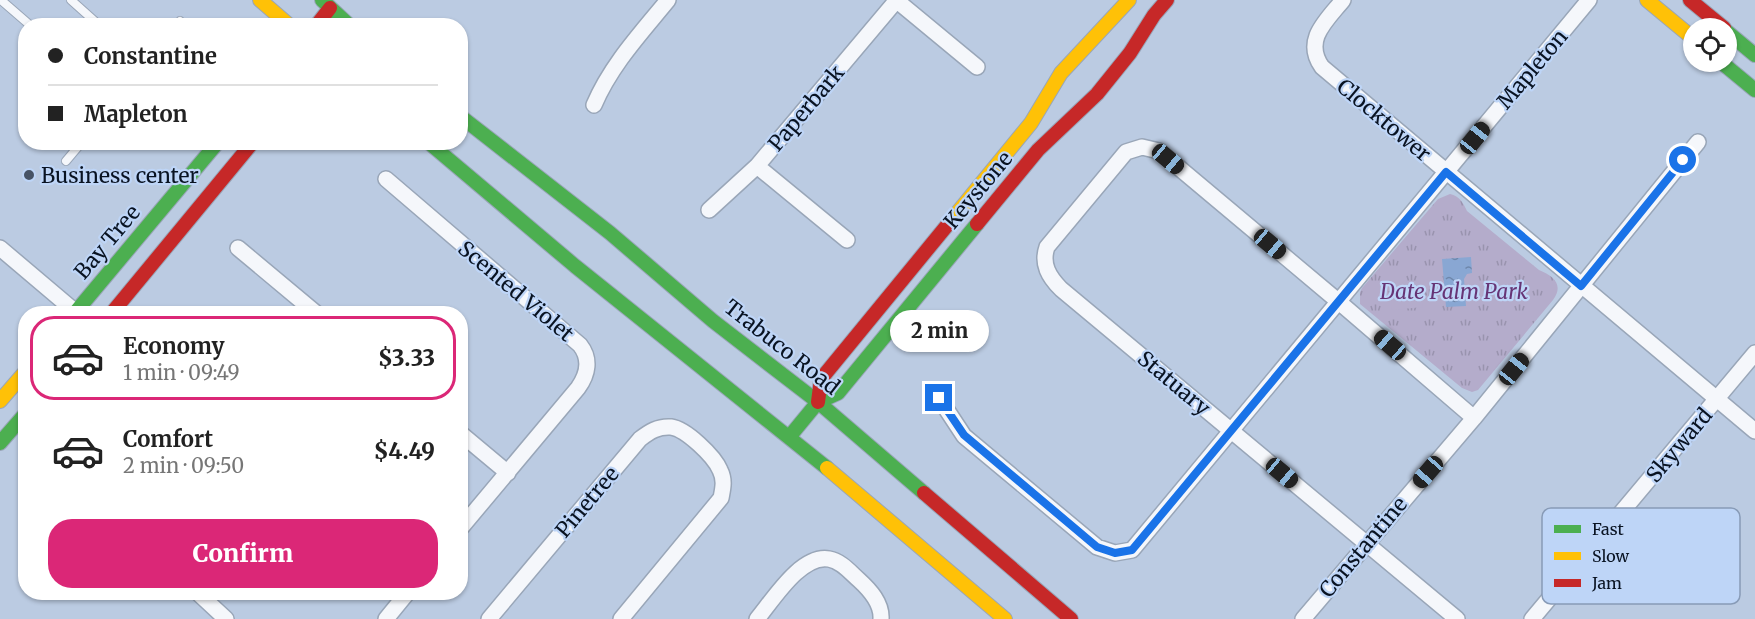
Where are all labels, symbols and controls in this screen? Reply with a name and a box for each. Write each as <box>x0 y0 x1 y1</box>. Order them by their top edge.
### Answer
map controls <box>1683 18 1737 72</box>
button: locate <box>1683 18 1737 72</box>
street label: Mapleton <box>1491 24 1573 114</box>
text: Constantine <box>84 42 217 70</box>
street label: Paperbark <box>762 59 850 157</box>
street label: Clocktower <box>1331 73 1437 167</box>
text: Mapleton <box>84 100 187 128</box>
car <box>1457 118 1493 158</box>
car <box>1148 141 1188 177</box>
street label: Keystone <box>938 146 1018 234</box>
route start <box>1669 146 1696 173</box>
place label: Business center <box>41 162 199 189</box>
marker: Business center <box>22 168 36 182</box>
street label: Bay Tree <box>68 199 146 285</box>
car <box>1250 226 1290 262</box>
street label: Scented Violet <box>453 235 579 347</box>
park label: Date Palm Park <box>1379 278 1528 305</box>
street label: Trabuco Road <box>719 294 845 401</box>
callout: 2 min <box>890 311 988 353</box>
text: 2 min <box>911 318 968 343</box>
car <box>1371 326 1409 364</box>
icon: car <box>51 331 105 385</box>
text: Economy <box>123 332 224 360</box>
text: $3.33 <box>378 344 435 372</box>
street label: Statuary <box>1132 345 1216 422</box>
car <box>1496 349 1532 389</box>
text: 1 min · 09:49 <box>123 360 240 385</box>
route end <box>925 384 952 411</box>
street label: Skyward <box>1640 402 1718 488</box>
icon: car <box>51 424 105 478</box>
text: Comfort <box>123 425 213 453</box>
text: $4.49 <box>374 437 435 465</box>
text: 2 min · 09:50 <box>123 453 244 478</box>
car <box>1409 453 1447 491</box>
car <box>1262 455 1302 491</box>
street label: Pinetree <box>549 461 625 543</box>
street label: Constantine <box>1313 491 1413 603</box>
legend <box>1542 508 1740 604</box>
button: Confirm <box>48 519 438 588</box>
text: Fast <box>1592 519 1625 539</box>
text: Slow <box>1592 546 1630 566</box>
text: Jam <box>1591 573 1622 593</box>

